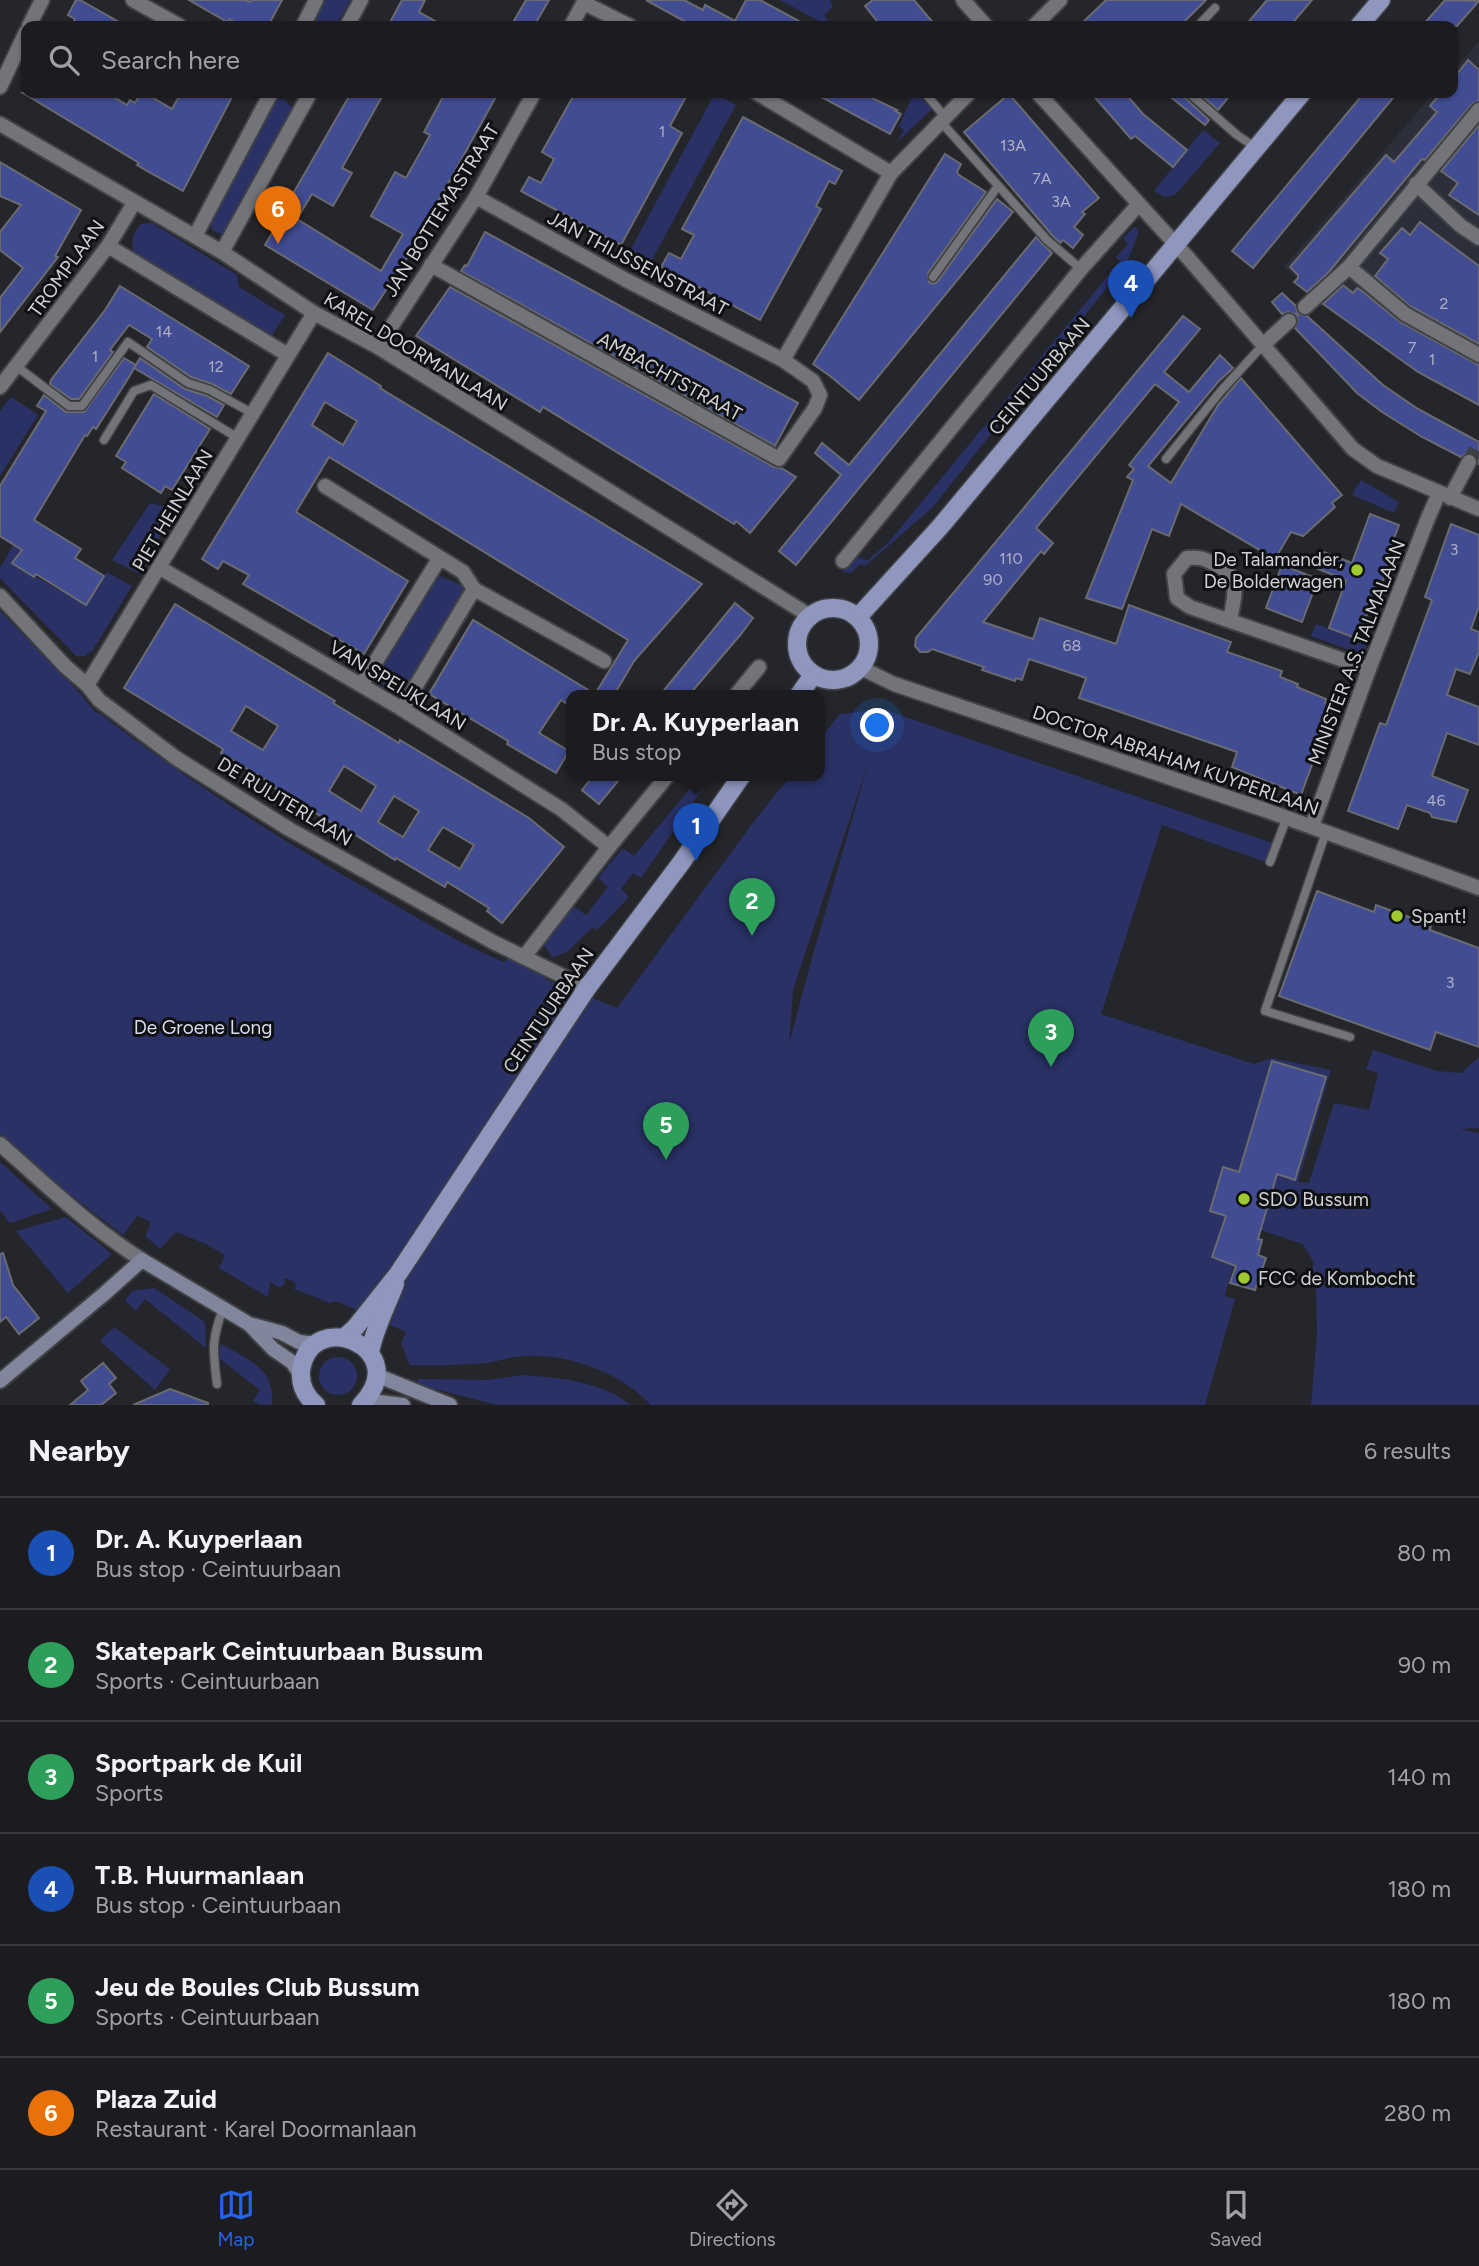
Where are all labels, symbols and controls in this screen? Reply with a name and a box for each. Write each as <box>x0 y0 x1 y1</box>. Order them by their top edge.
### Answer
search box <box>21 21 1458 98</box>
icon: search <box>45 41 83 79</box>
text: Search here <box>101 44 240 76</box>
street label: JAN BOTTEMASTRAAT <box>379 119 504 301</box>
house number: 1 <box>659 122 665 141</box>
house number: 13A <box>1000 136 1026 155</box>
house number: 7A <box>1032 169 1052 188</box>
pin: 6 <box>255 186 301 244</box>
house number: 3A <box>1051 192 1071 211</box>
street label: JAN THIJSSENSTRAAT <box>544 206 732 321</box>
street label: TROMPLAAN <box>23 215 109 321</box>
pin: 4 <box>1108 260 1154 318</box>
street label: KAREL DOORMANLAAN <box>320 287 512 416</box>
house number: 2 <box>1440 294 1448 313</box>
street label: CEINTUURBAAN <box>984 313 1095 440</box>
house number: 14 <box>156 322 172 341</box>
street label: AMBACHTSTRAAT <box>594 327 746 426</box>
house number: 7 <box>1408 338 1417 357</box>
house number: 1 <box>92 347 98 366</box>
house number: 1 <box>1429 350 1435 369</box>
house number: 12 <box>208 357 224 376</box>
street label: PIET HEINLAAN <box>127 445 218 575</box>
street label: MINISTER A.S. TALMALAAN <box>1303 536 1410 768</box>
house number: 3 <box>1450 540 1458 559</box>
place label: De Talamander, De Bolderwagen <box>1204 548 1343 593</box>
house number: 110 <box>999 549 1023 568</box>
marker: De Talamander, De Bolderwagen <box>1349 562 1365 578</box>
house number: 90 <box>983 570 1003 589</box>
street label: VAN SPEIJKLAAN <box>325 636 470 735</box>
house number: 68 <box>1063 636 1081 655</box>
popup <box>566 690 825 781</box>
street label: DOCTOR ABRAHAM KUYPERLAAN <box>1030 701 1322 820</box>
text: Dr. A. Kuyperlaan <box>592 706 799 738</box>
your location <box>860 708 894 742</box>
text: Bus stop <box>592 738 681 766</box>
street label: DE RUIJTERLAAN <box>213 752 356 851</box>
house number: 46 <box>1427 791 1446 810</box>
pin: 1 <box>673 803 719 861</box>
pin: 2 <box>729 878 775 936</box>
place label: Spant! <box>1411 905 1467 928</box>
marker: Spant! <box>1389 908 1405 924</box>
street label: CEINTUURBAAN <box>498 943 599 1077</box>
house number: 3 <box>1446 973 1454 992</box>
pin: 3 <box>1028 1009 1074 1067</box>
park label: De Groene Long <box>134 1016 272 1039</box>
pin: 5 <box>643 1102 689 1160</box>
place label: SDO Bussum <box>1258 1188 1369 1211</box>
marker: SDO Bussum <box>1236 1191 1252 1207</box>
place label: FCC de Kombocht <box>1258 1267 1415 1290</box>
marker: FCC de Kombocht <box>1236 1270 1252 1286</box>
text: Nearby <box>28 1432 130 1469</box>
text: 6 results <box>1364 1437 1451 1465</box>
text: Dr. A. Kuyperlaan <box>95 1523 303 1555</box>
text: 1 <box>46 1539 56 1567</box>
text: 80 m <box>1397 1539 1451 1567</box>
text: Bus stop · Ceintuurbaan <box>95 1555 341 1583</box>
text: Skatepark Ceintuurbaan Bussum <box>95 1635 483 1667</box>
text: 2 <box>44 1651 58 1679</box>
text: 90 m <box>1398 1651 1451 1679</box>
text: Sports · Ceintuurbaan <box>95 1667 320 1695</box>
text: Sportpark de Kuil <box>95 1747 303 1779</box>
text: 3 <box>45 1763 57 1791</box>
text: 140 m <box>1387 1763 1451 1791</box>
text: Sports <box>95 1779 163 1807</box>
text: T.B. Huurmanlaan <box>95 1859 304 1891</box>
text: 4 <box>44 1875 58 1903</box>
text: 180 m <box>1387 1875 1451 1903</box>
text: Bus stop · Ceintuurbaan <box>95 1891 341 1919</box>
text: Jeu de Boules Club Bussum <box>95 1971 420 2003</box>
text: 5 <box>44 1987 58 2015</box>
text: 180 m <box>1387 1987 1451 2015</box>
text: Sports · Ceintuurbaan <box>95 2003 320 2031</box>
text: Plaza Zuid <box>95 2083 217 2115</box>
text: 6 <box>44 2099 58 2127</box>
text: 280 m <box>1384 2099 1451 2127</box>
text: Restaurant · Karel Doormanlaan <box>95 2115 417 2143</box>
tab: Map <box>217 2186 255 2251</box>
tab: Directions <box>689 2186 776 2251</box>
tab: Saved <box>1210 2186 1262 2251</box>

